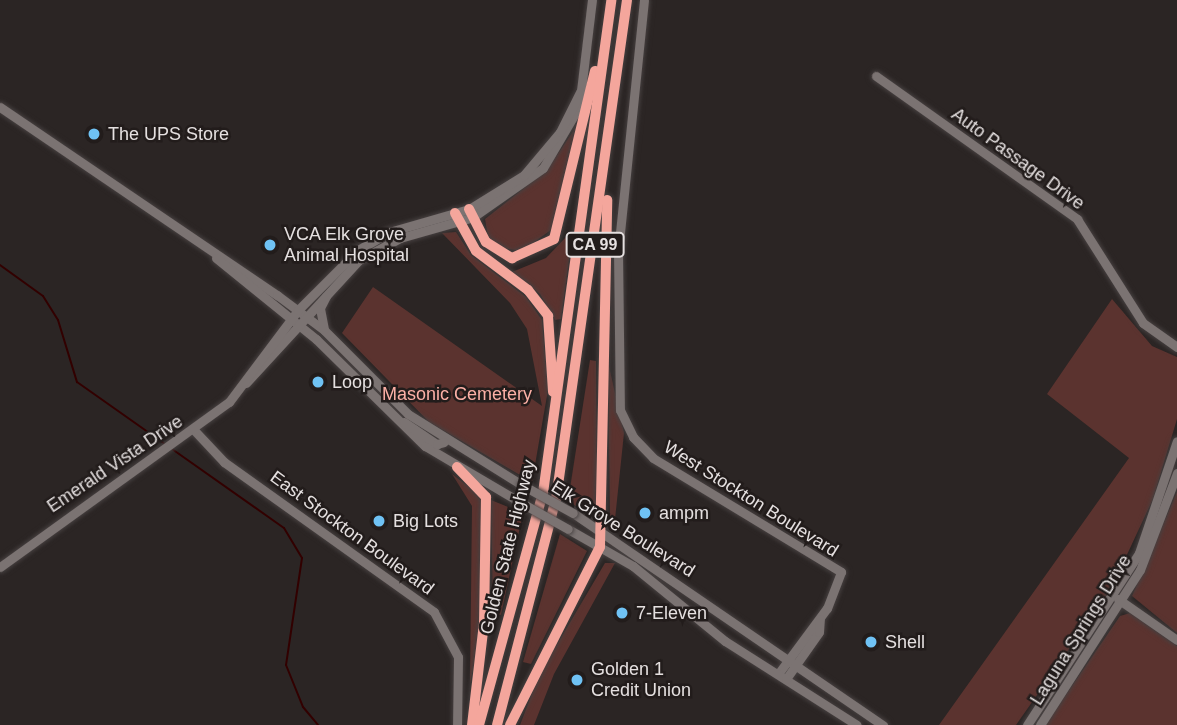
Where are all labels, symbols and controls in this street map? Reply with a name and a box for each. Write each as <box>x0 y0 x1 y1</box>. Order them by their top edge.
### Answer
street label: Auto Passage Drive <box>947 104 1089 214</box>
place label: The UPS Store <box>108 123 229 145</box>
marker: The UPS Store <box>86 126 102 142</box>
place label: VCA Elk Grove Animal Hospital <box>284 224 409 266</box>
road number: CA 99 <box>565 232 625 258</box>
marker: VCA Elk Grove Animal Hospital <box>262 237 278 253</box>
place label: Loop <box>332 371 372 393</box>
marker: Loop <box>310 374 326 390</box>
park label: Masonic Cemetery <box>382 383 532 405</box>
street label: Emerald Vista Drive <box>43 411 187 517</box>
street label: West Stockton Boulevard <box>660 436 842 562</box>
street label: Golden State Highway <box>476 457 540 637</box>
street label: East Stockton Boulevard <box>266 466 438 600</box>
street label: Elk Grove Boulevard <box>547 476 699 582</box>
place label: ampm <box>659 502 709 524</box>
marker: ampm <box>637 505 653 521</box>
place label: Big Lots <box>393 510 458 532</box>
marker: Big Lots <box>371 513 387 529</box>
street label: Laguna Springs Drive <box>1026 551 1136 709</box>
place label: 7-Eleven <box>636 602 707 624</box>
marker: 7-Eleven <box>614 605 630 621</box>
place label: Shell <box>885 631 925 653</box>
marker: Shell <box>863 634 879 650</box>
place label: Golden 1 Credit Union <box>591 659 691 702</box>
marker: Golden 1 Credit Union <box>569 672 585 688</box>

